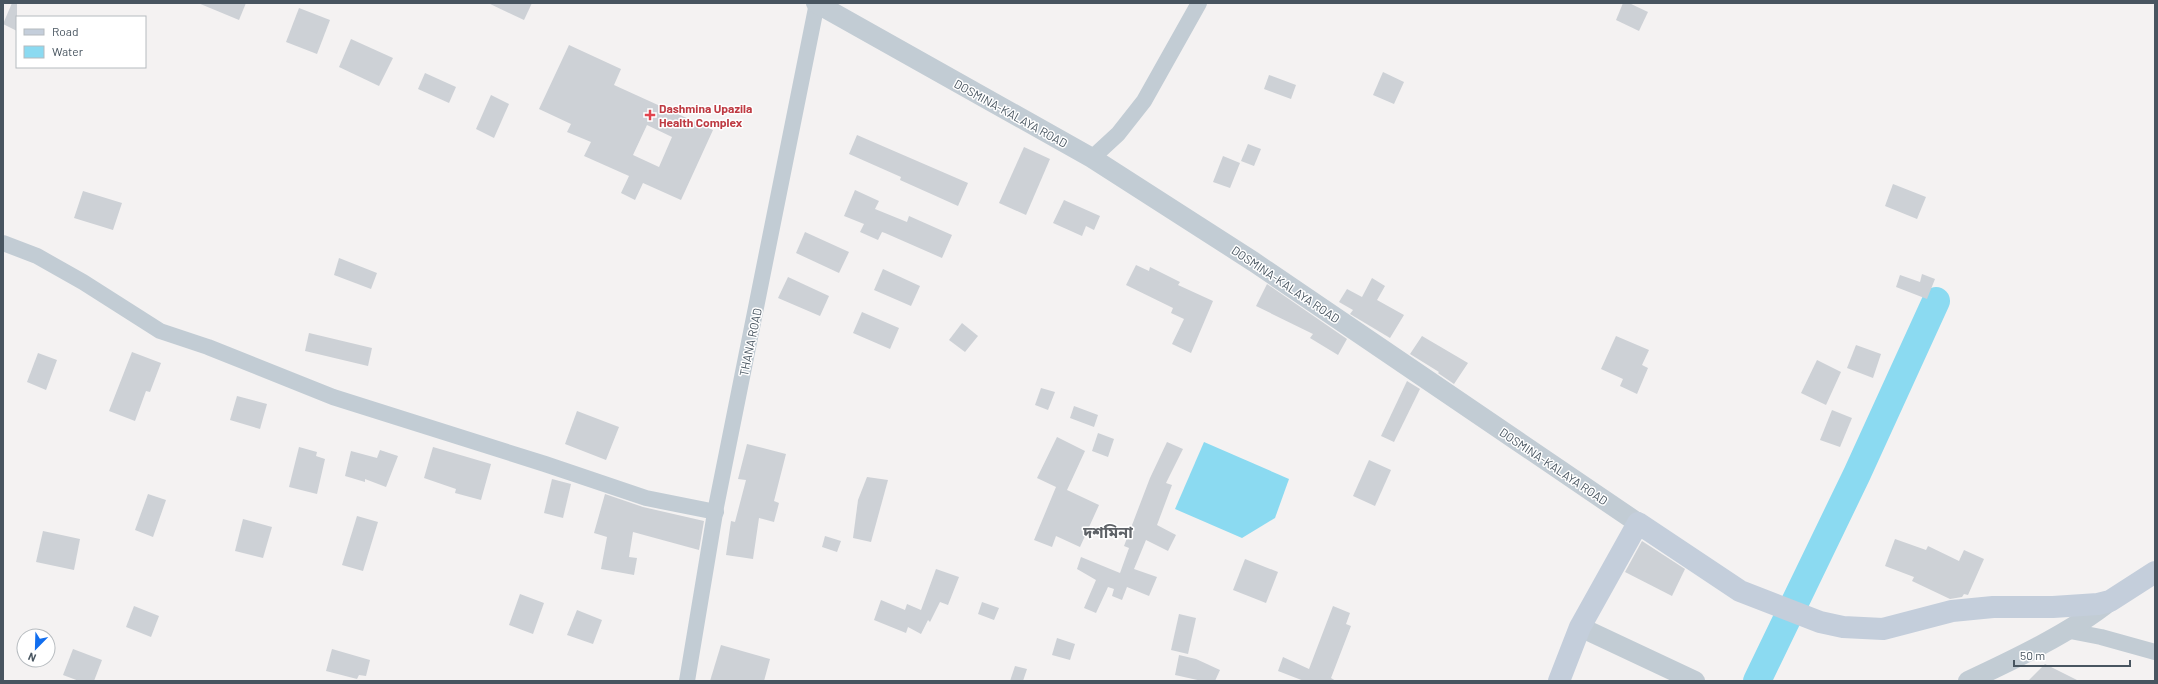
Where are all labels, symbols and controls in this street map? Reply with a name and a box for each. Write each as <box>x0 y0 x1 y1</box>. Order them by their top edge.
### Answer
legend <box>16 16 146 68</box>
text: Road <box>52 24 79 38</box>
text: Water <box>52 44 84 58</box>
street label: DOSMINA-KALAYA ROAD <box>952 76 1070 150</box>
place label: Dashmina Upazila Health Complex <box>659 101 752 129</box>
marker: Dashmina Upazila Health Complex <box>644 109 656 121</box>
street label: DOSMINA-KALAYA ROAD <box>1229 243 1343 325</box>
street label: THANA ROAD <box>736 307 764 377</box>
street label: DOSMINA-KALAYA ROAD <box>1497 425 1611 507</box>
district label: দশমিনা <box>1082 522 1133 541</box>
north arrow <box>16 628 56 668</box>
scale bar <box>2014 642 2130 668</box>
text: 50 m <box>2020 648 2045 662</box>
text: N <box>26 650 38 665</box>

